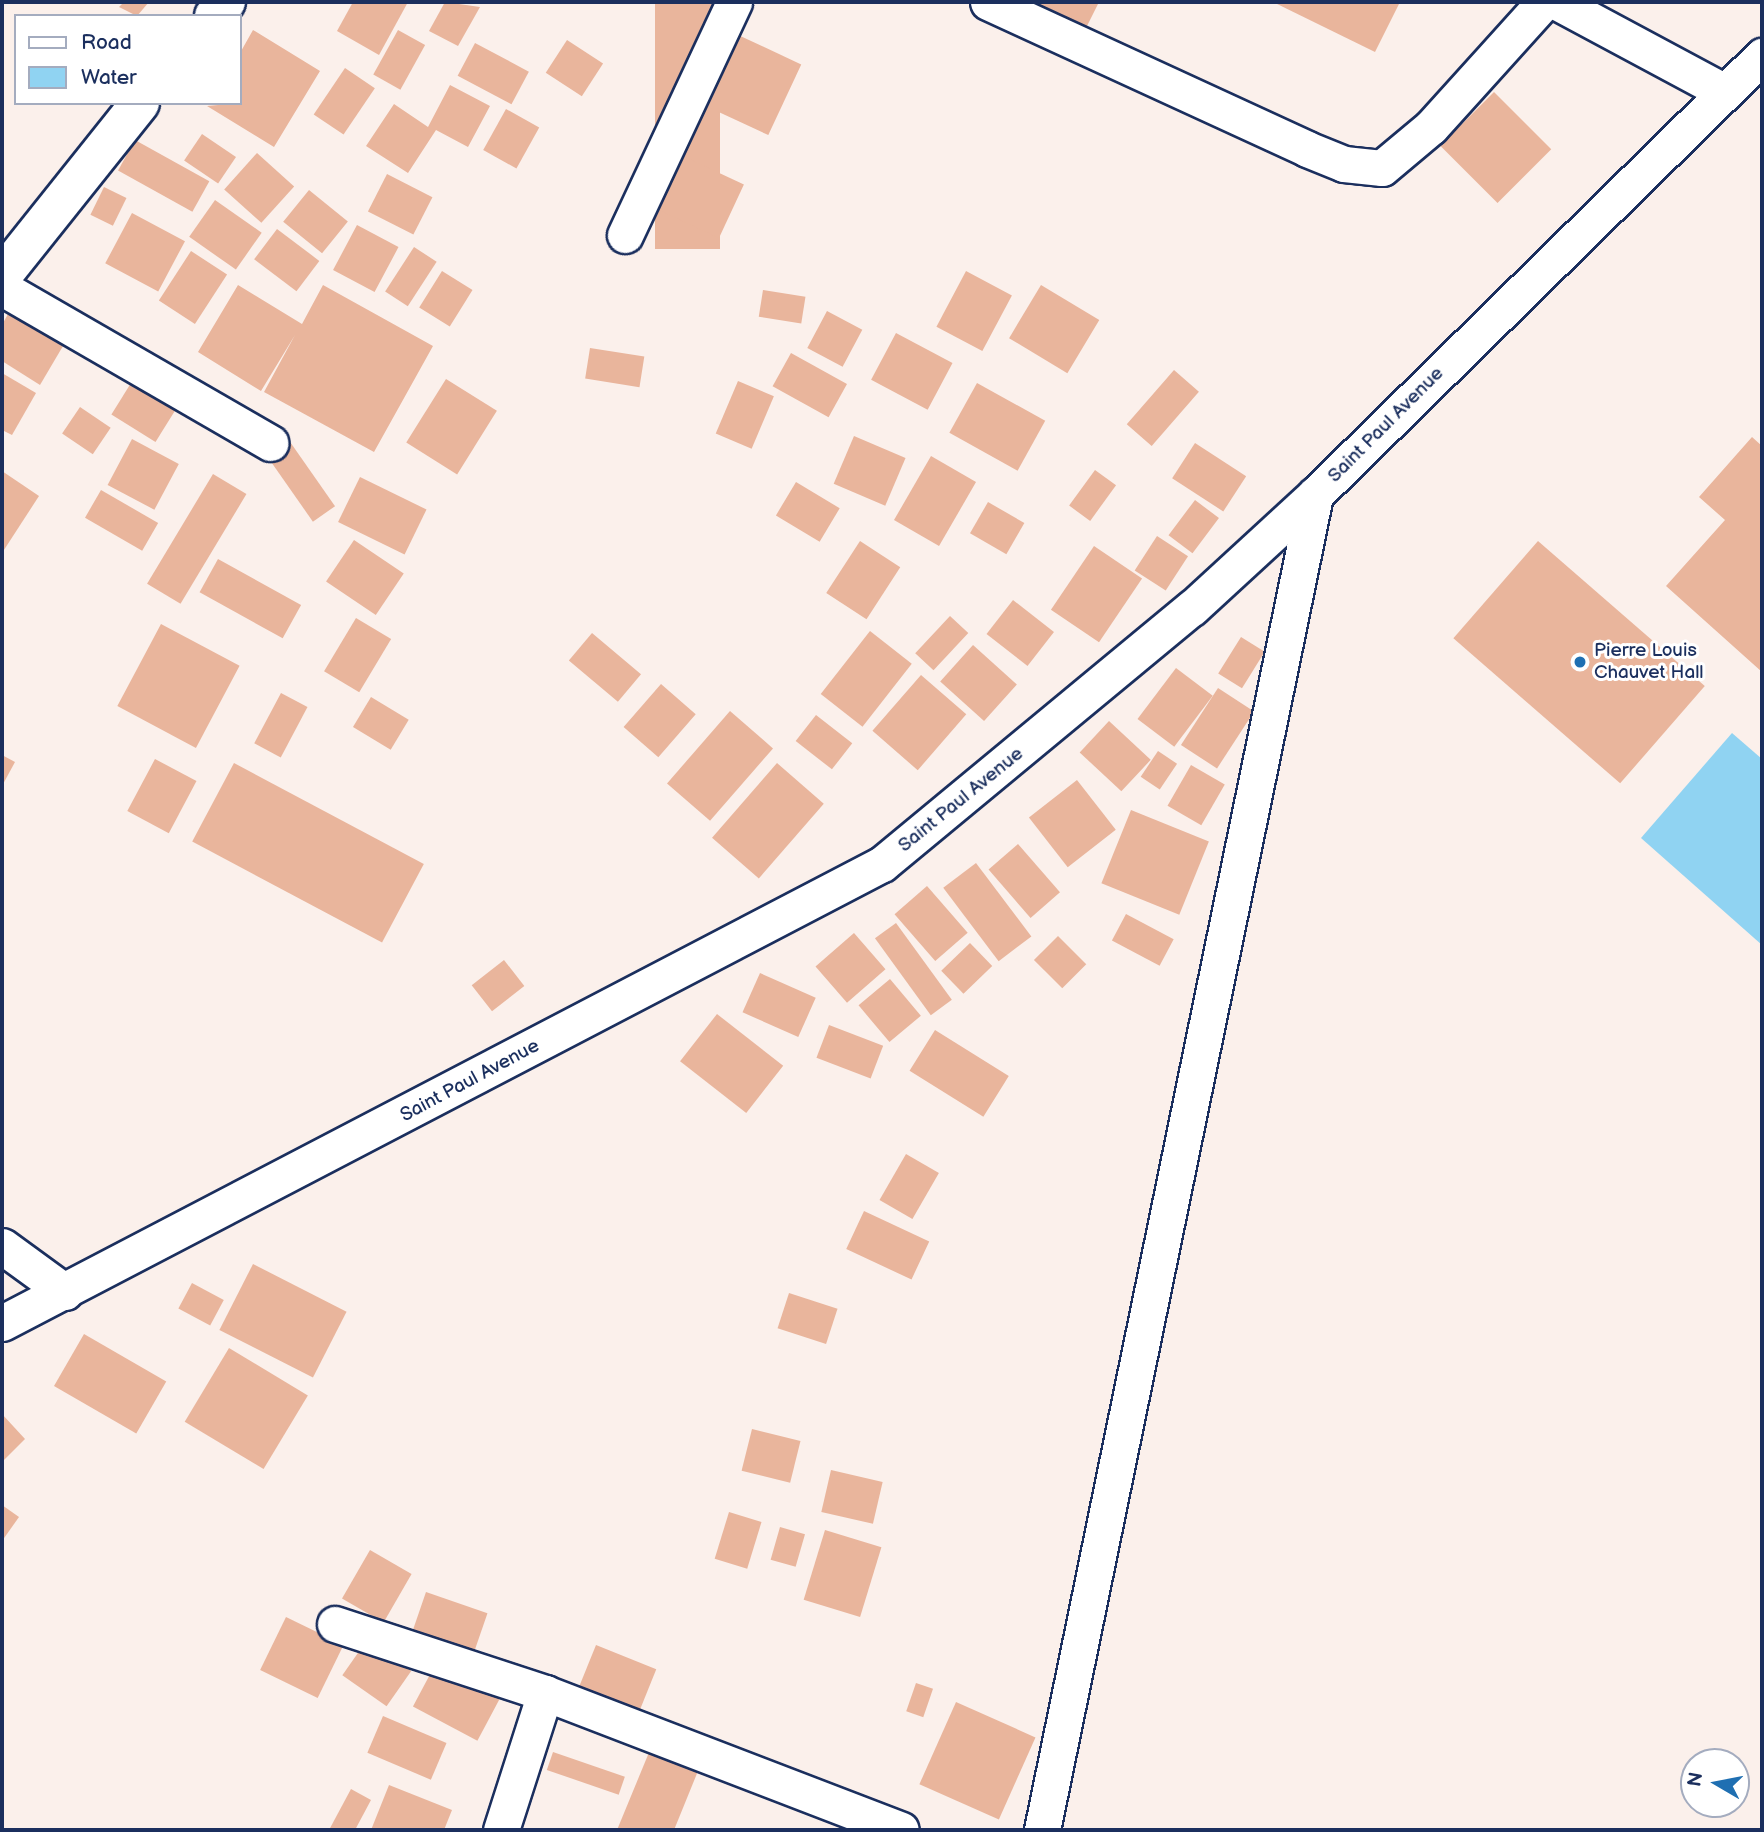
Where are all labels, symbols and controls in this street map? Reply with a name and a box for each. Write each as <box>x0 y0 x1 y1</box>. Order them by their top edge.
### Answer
legend <box>14 14 242 105</box>
text: Road <box>81 30 132 55</box>
text: Water <box>81 65 137 90</box>
street label: Saint Paul Avenue <box>1323 362 1449 488</box>
place label: Pierre Louis Chauvet Hall <box>1594 640 1704 684</box>
marker: Pierre Louis Chauvet Hall <box>1572 654 1588 670</box>
street label: Saint Paul Avenue <box>894 743 1028 857</box>
street label: Saint Paul Avenue <box>397 1035 543 1127</box>
north arrow <box>1680 1748 1750 1818</box>
text: N <box>1683 1771 1708 1789</box>

